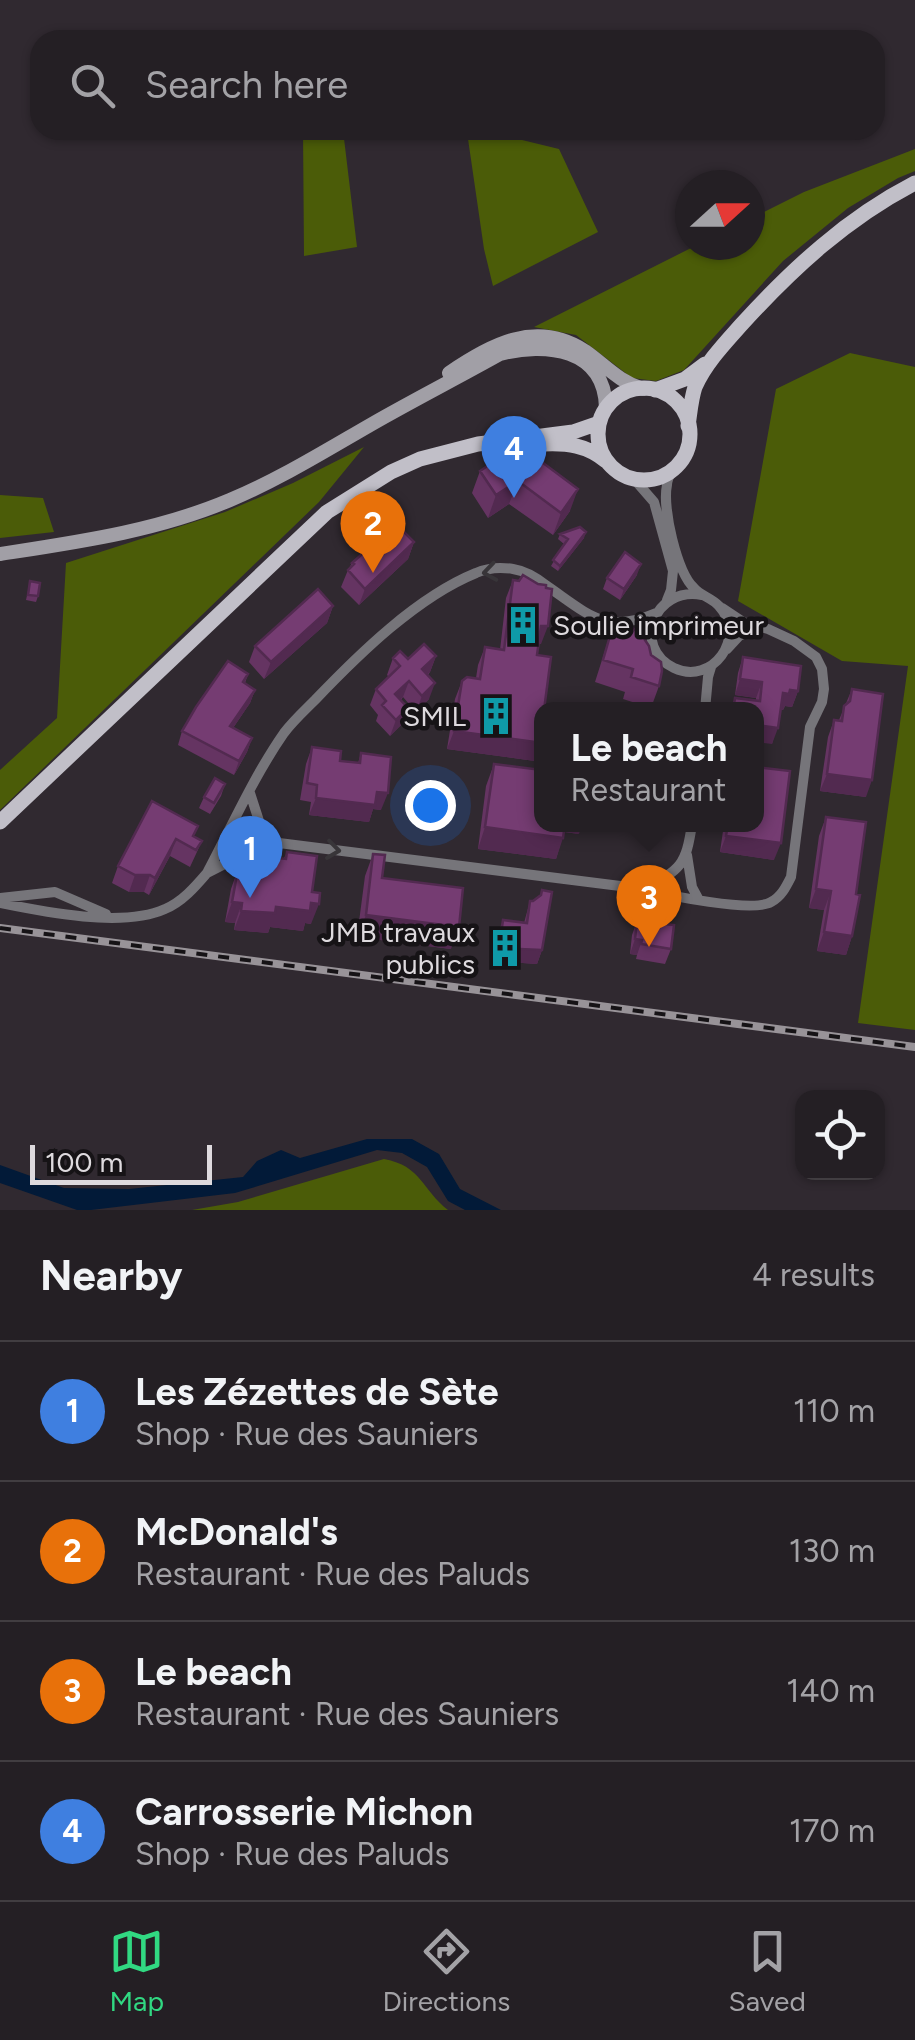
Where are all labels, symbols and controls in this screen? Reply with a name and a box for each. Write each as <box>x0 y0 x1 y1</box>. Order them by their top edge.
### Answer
search box <box>30 30 885 140</box>
icon: search <box>65 58 120 113</box>
text: Search here <box>145 62 348 108</box>
north arrow <box>675 170 765 260</box>
pin: 4 <box>482 416 546 498</box>
pin: 2 <box>340 490 406 573</box>
one-way arrow <box>482 560 498 581</box>
building icon: Soulie imprimeur <box>502 604 544 646</box>
place label: Soulie imprimeur <box>553 608 764 642</box>
building icon: SMIL <box>475 695 517 737</box>
place label: SMIL <box>403 699 466 733</box>
popup <box>534 702 764 832</box>
text: Le beach <box>571 725 727 771</box>
text: Restaurant <box>571 771 726 809</box>
your location <box>405 780 456 831</box>
pin: 1 <box>218 816 282 898</box>
one-way arrow <box>325 839 341 860</box>
pin: 3 <box>616 864 682 947</box>
place label: JMB travaux publics <box>321 915 476 981</box>
building icon: JMB travaux publics <box>484 927 526 969</box>
map controls <box>795 1090 885 1180</box>
button: locate <box>795 1090 885 1180</box>
scale bar <box>30 1140 212 1184</box>
text: 100 m <box>45 1145 123 1179</box>
text: Nearby <box>40 1250 182 1301</box>
text: 4 results <box>752 1256 875 1294</box>
text: Les Zézettes de Sète <box>135 1369 499 1415</box>
text: 1 <box>66 1392 79 1430</box>
text: 110 m <box>793 1392 875 1430</box>
text: Shop · Rue des Sauniers <box>135 1415 479 1453</box>
text: McDonald's <box>135 1509 338 1555</box>
text: 2 <box>63 1532 82 1570</box>
text: 130 m <box>789 1532 875 1570</box>
text: Restaurant · Rue des Paluds <box>135 1555 530 1593</box>
text: Le beach <box>135 1649 292 1695</box>
text: 3 <box>64 1672 81 1710</box>
text: 140 m <box>786 1672 875 1710</box>
text: Restaurant · Rue des Sauniers <box>135 1695 559 1733</box>
text: Carrosserie Michon <box>135 1789 473 1835</box>
text: 4 <box>62 1812 83 1850</box>
text: 170 m <box>789 1812 875 1850</box>
text: Shop · Rue des Paluds <box>135 1835 449 1873</box>
tab: Map <box>109 1924 164 2018</box>
tab: Directions <box>383 1924 510 2018</box>
tab: Saved <box>729 1924 806 2018</box>

